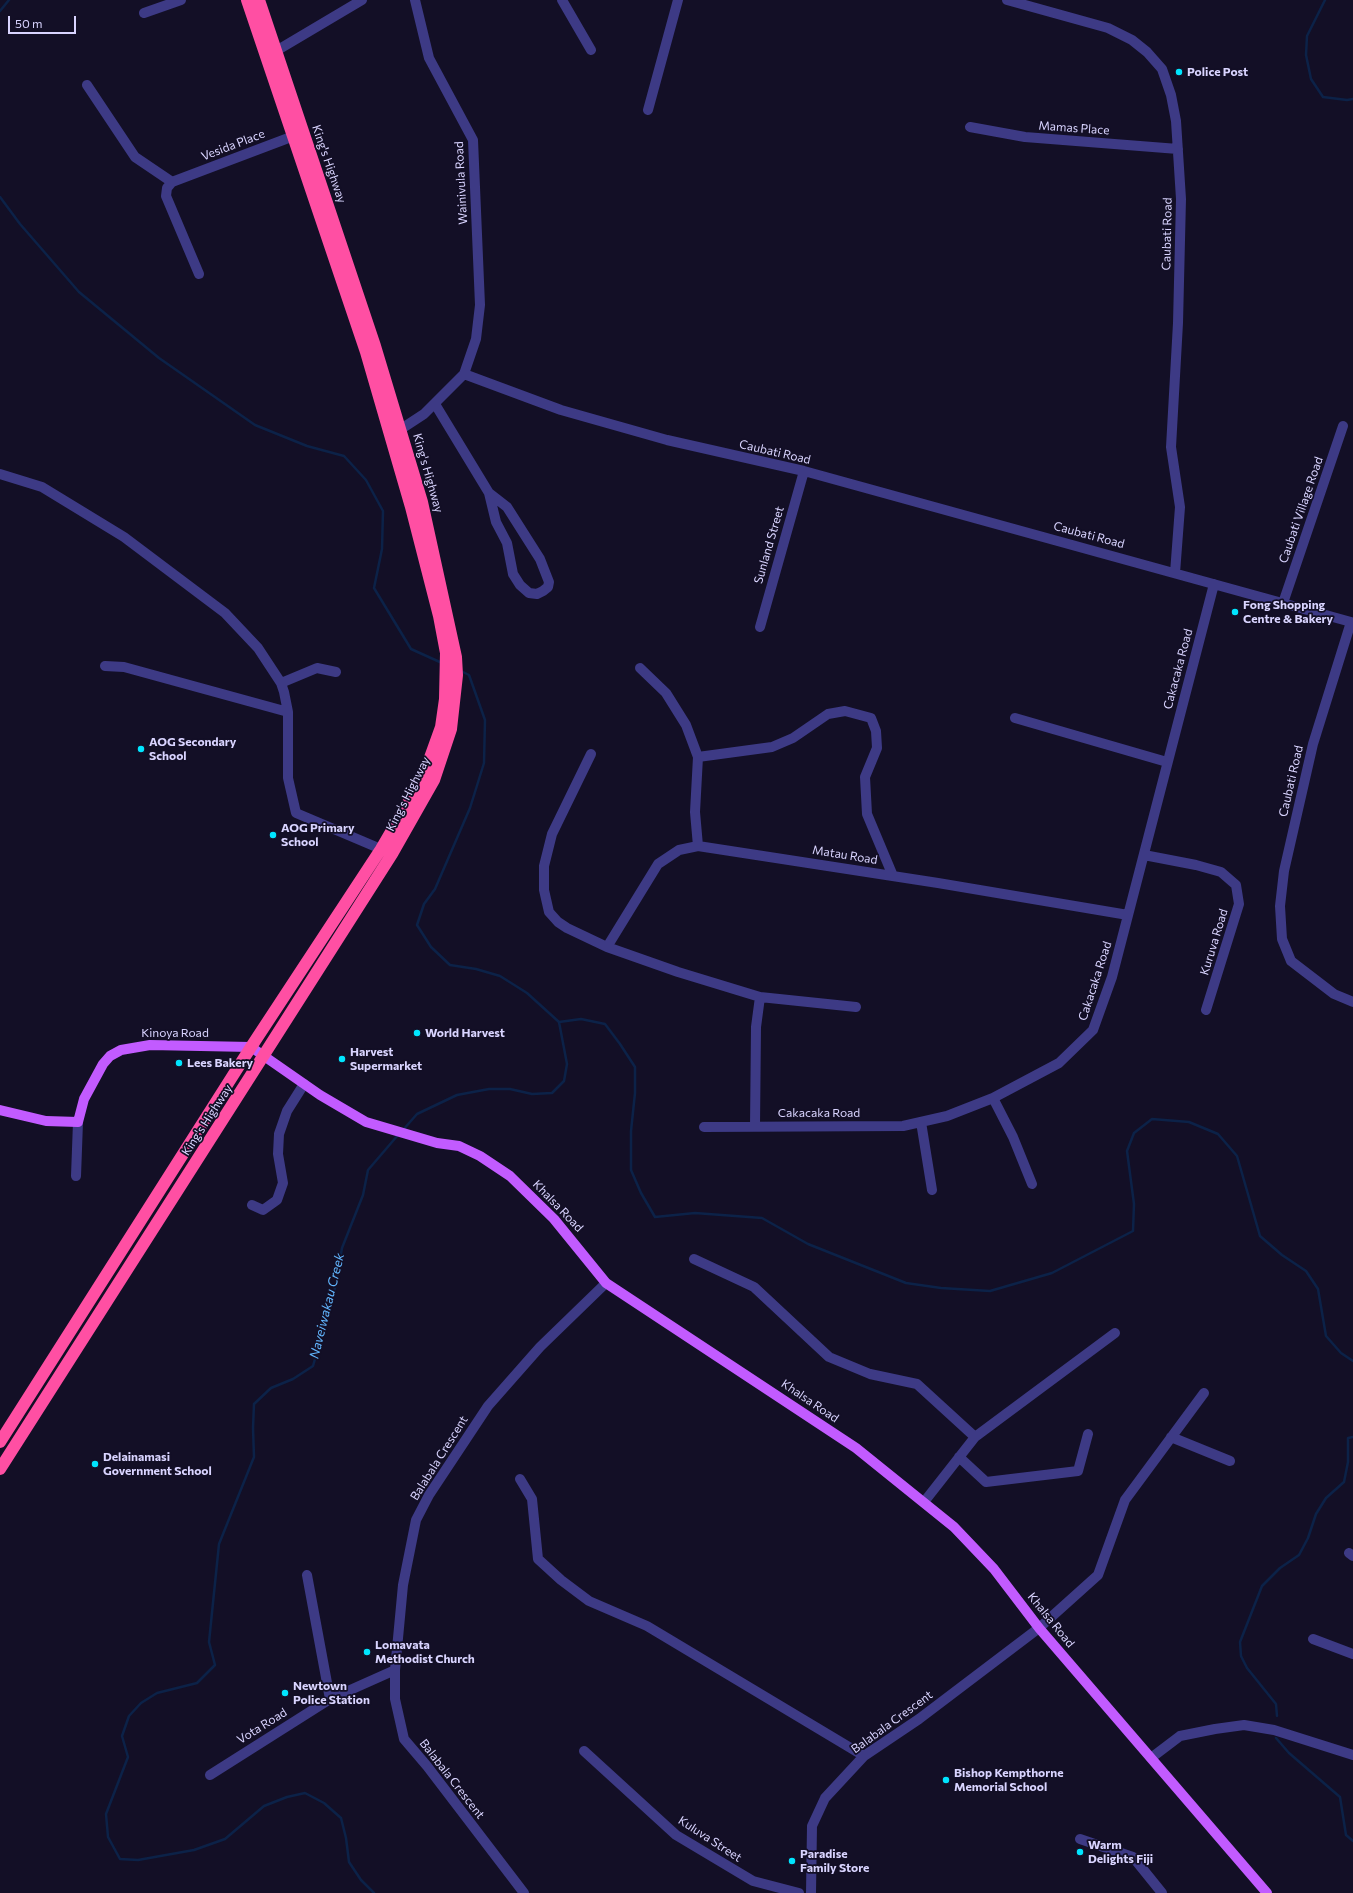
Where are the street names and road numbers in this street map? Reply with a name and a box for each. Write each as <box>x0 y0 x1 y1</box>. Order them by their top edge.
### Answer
street label: Mamas Place <box>1038 118 1110 138</box>
street label: King's Highway <box>309 123 349 205</box>
street label: Vesida Place <box>199 126 267 164</box>
street label: Wainivula Road <box>452 141 470 225</box>
street label: Caubati Road <box>1159 197 1175 271</box>
street label: King's Highway <box>410 432 446 514</box>
street label: Caubati Road <box>738 437 812 467</box>
street label: Caubati Village Road <box>1276 455 1326 565</box>
street label: Sunland Street <box>751 505 787 585</box>
street label: Caubati Road <box>1052 519 1126 551</box>
street label: Cakacaka Road <box>1160 627 1196 711</box>
street label: Caubati Road <box>1276 744 1306 818</box>
street label: King's Highway <box>383 754 433 834</box>
street label: Matau Road <box>811 843 879 867</box>
street label: Kuruva Road <box>1197 907 1231 977</box>
street label: Cakacaka Road <box>1075 940 1115 1022</box>
street label: Kinoya Road <box>141 1026 209 1040</box>
street label: King's Highway <box>179 1082 235 1158</box>
street label: Cakacaka Road <box>778 1106 860 1120</box>
street label: Khalsa Road <box>530 1177 586 1235</box>
street label: Khalsa Road <box>778 1376 842 1426</box>
street label: Balabala Crescent <box>407 1413 471 1503</box>
street label: Khalsa Road <box>1025 1590 1077 1650</box>
street label: Balabala Crescent <box>849 1688 935 1756</box>
street label: Vota Road <box>234 1705 290 1747</box>
street label: Balabala Crescent <box>416 1736 488 1822</box>
street label: Kuluva Street <box>676 1813 744 1865</box>

